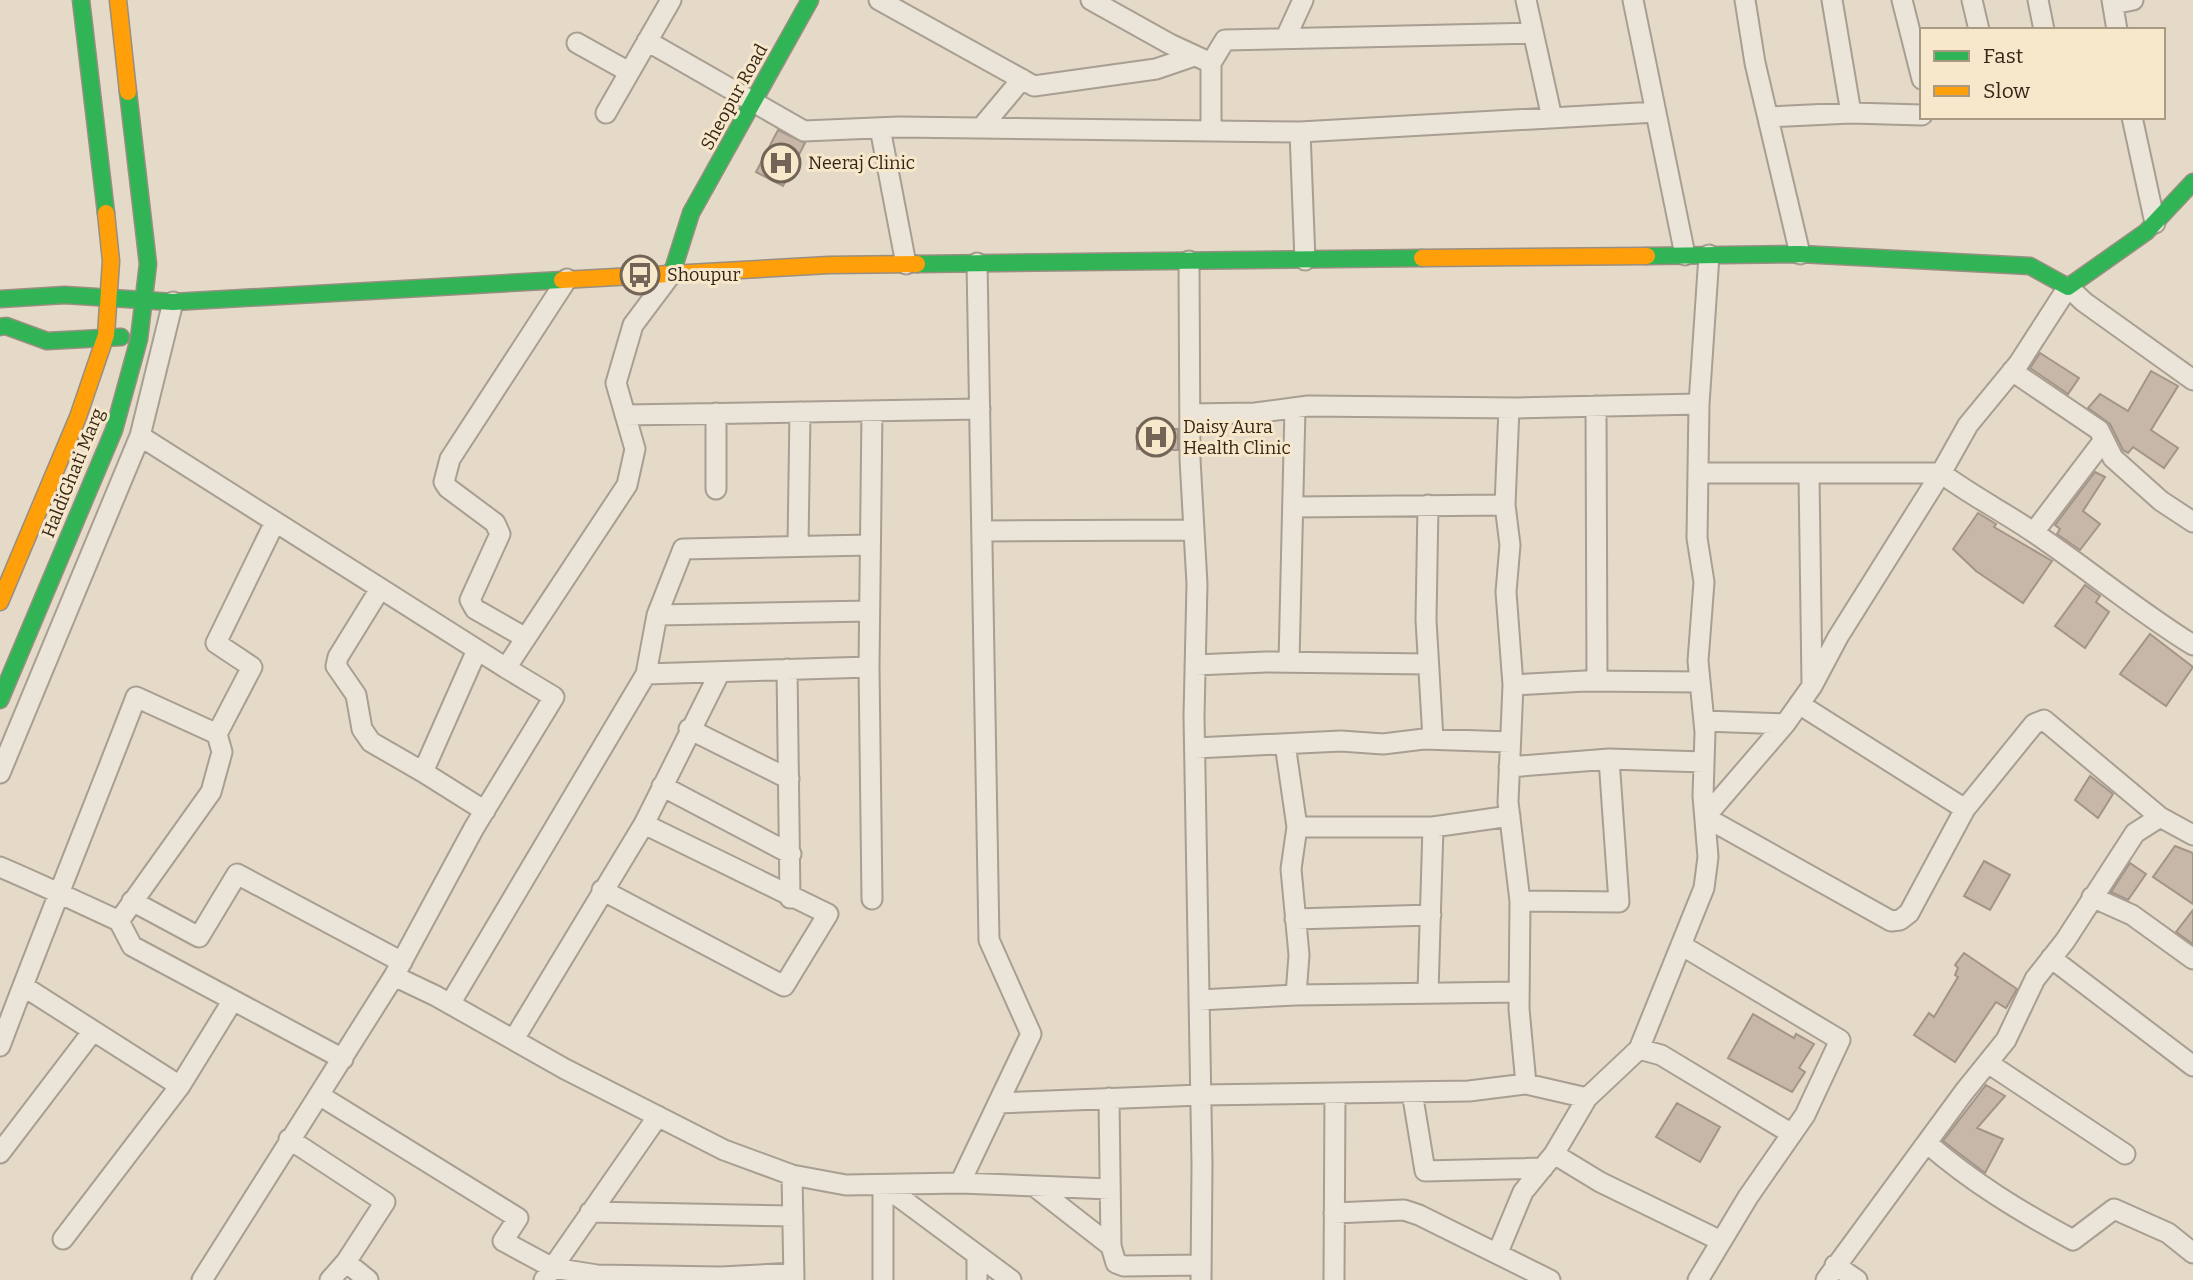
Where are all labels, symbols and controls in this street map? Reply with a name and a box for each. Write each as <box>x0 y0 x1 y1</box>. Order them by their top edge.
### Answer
legend <box>1920 28 2165 119</box>
street label: Sheopur Road <box>696 40 772 154</box>
text: Fast <box>1983 43 2024 69</box>
text: Slow <box>1983 78 2030 104</box>
hospital icon: Neeraj Clinic <box>760 142 802 184</box>
place label: Neeraj Clinic <box>808 152 915 174</box>
bus stop icon: Shoupur <box>619 254 661 296</box>
place label: Shoupur <box>667 264 740 286</box>
street label: HaldiGhati Marg <box>37 405 109 541</box>
hospital icon: Daisy Aura Health Clinic <box>1135 416 1177 458</box>
place label: Daisy Aura Health Clinic <box>1183 416 1291 459</box>

